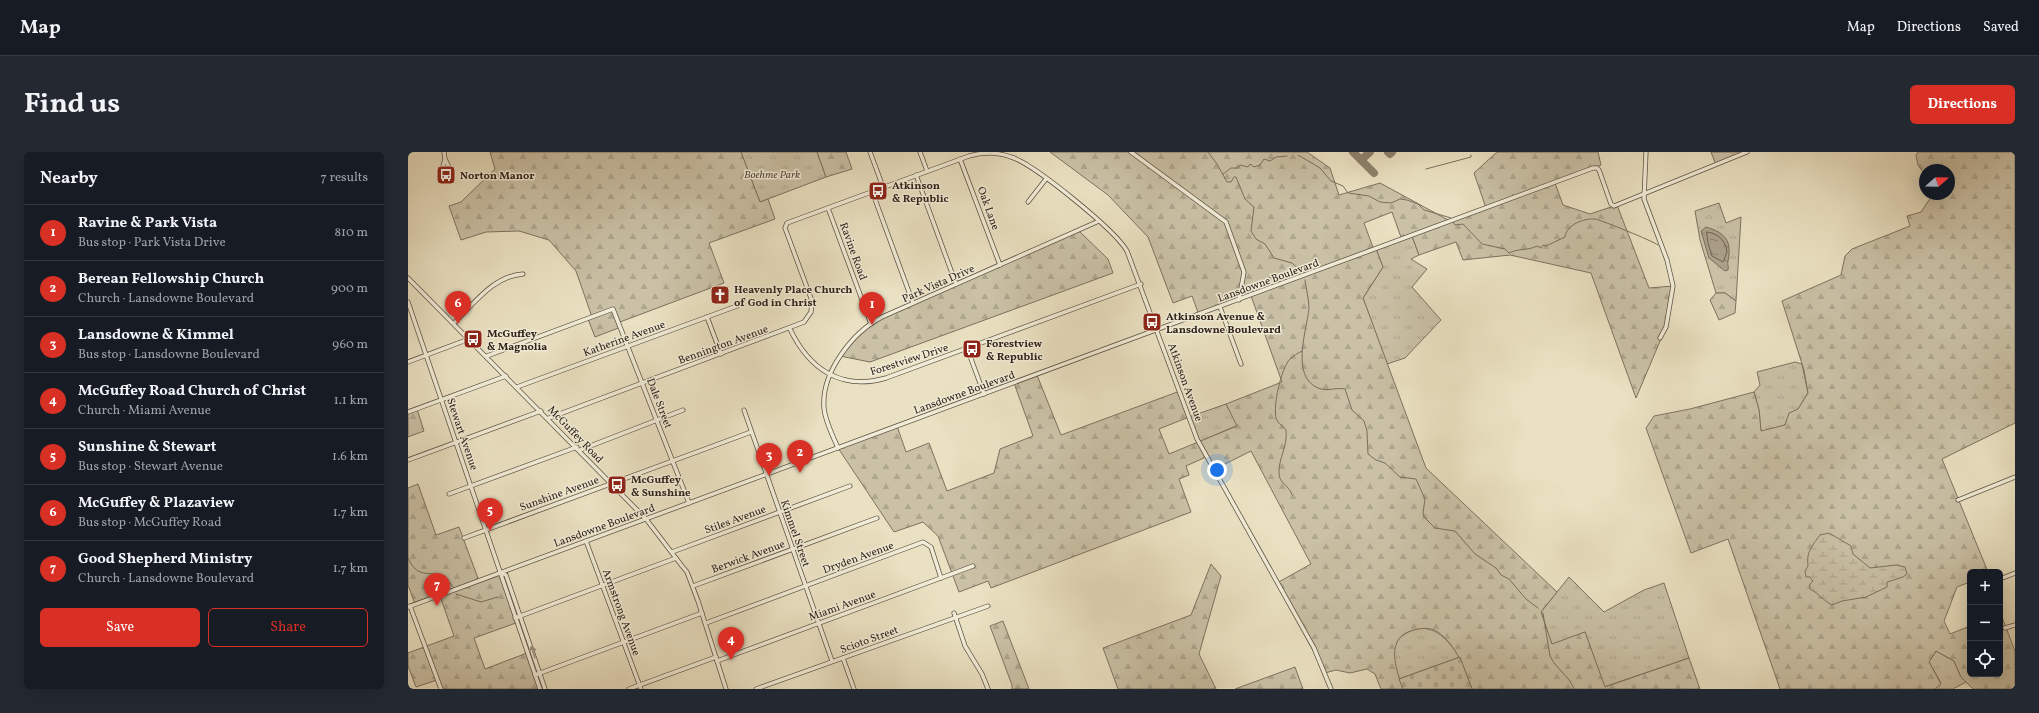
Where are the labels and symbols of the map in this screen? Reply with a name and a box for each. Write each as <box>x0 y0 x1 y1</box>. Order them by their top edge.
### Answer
bus stop icon: Norton Manor <box>435 164 457 186</box>
north arrow <box>1919 164 1955 200</box>
park label: Boehme Park <box>744 168 800 183</box>
place label: Norton Manor <box>460 169 535 184</box>
place label: Atkinson & Republic <box>892 179 949 207</box>
bus stop icon: Atkinson & Republic <box>867 180 889 202</box>
street label: Oak Lane <box>973 185 1002 232</box>
street label: Ravine Road <box>835 220 870 283</box>
street label: Lansdowne Boulevard <box>1216 256 1321 307</box>
street label: Park Vista Drive <box>900 262 977 307</box>
place label: Heavenly Place Church of God in Christ <box>734 283 853 311</box>
church icon: Heavenly Place Church of God in Christ <box>709 284 731 306</box>
pin: 6 <box>445 291 471 324</box>
pin: 1 <box>859 292 885 325</box>
place label: Atkinson Avenue & Lansdowne Boulevard <box>1166 310 1281 338</box>
bus stop icon: Atkinson Avenue & Lansdowne Boulevard <box>1141 311 1163 333</box>
street label: Katherine Avenue <box>581 318 668 361</box>
street label: Bennington Avenue <box>676 322 771 369</box>
place label: McGuffey & Magnolia <box>487 327 547 355</box>
bus stop icon: McGuffey & Magnolia <box>462 328 484 350</box>
place label: Forestview & Republic <box>986 337 1043 365</box>
bus stop icon: Forestview & Republic <box>961 338 983 360</box>
street label: Forestview Drive <box>868 341 950 380</box>
street label: Atkinson Avenue <box>1163 341 1206 424</box>
street label: Lansdowne Boulevard <box>912 368 1017 419</box>
street label: Dale Street <box>642 376 675 431</box>
street label: Stewart Avenue <box>442 396 481 473</box>
street label: McGuffey Road <box>544 403 606 467</box>
pin: 2 <box>787 440 813 473</box>
pin: 3 <box>756 443 782 476</box>
your location <box>1207 460 1227 480</box>
street label: Sunshine Avenue <box>518 473 601 516</box>
place label: McGuffey & Sunshine <box>631 473 691 501</box>
bus stop icon: McGuffey & Sunshine <box>606 474 628 496</box>
pin: 5 <box>477 498 503 531</box>
street label: Kimmel Street <box>776 498 813 569</box>
street label: Lansdowne Boulevard <box>552 501 657 552</box>
street label: Stiles Avenue <box>703 502 768 539</box>
street label: Berwick Avenue <box>710 537 787 578</box>
street label: Dryden Avenue <box>821 539 896 578</box>
street label: Armstrong Avenue <box>598 567 643 658</box>
pin: 7 <box>424 573 450 606</box>
street label: Miami Avenue <box>807 587 878 625</box>
street label: Scioto Street <box>838 623 901 658</box>
pin: 4 <box>718 627 744 660</box>
one-way arrow <box>529 646 536 659</box>

